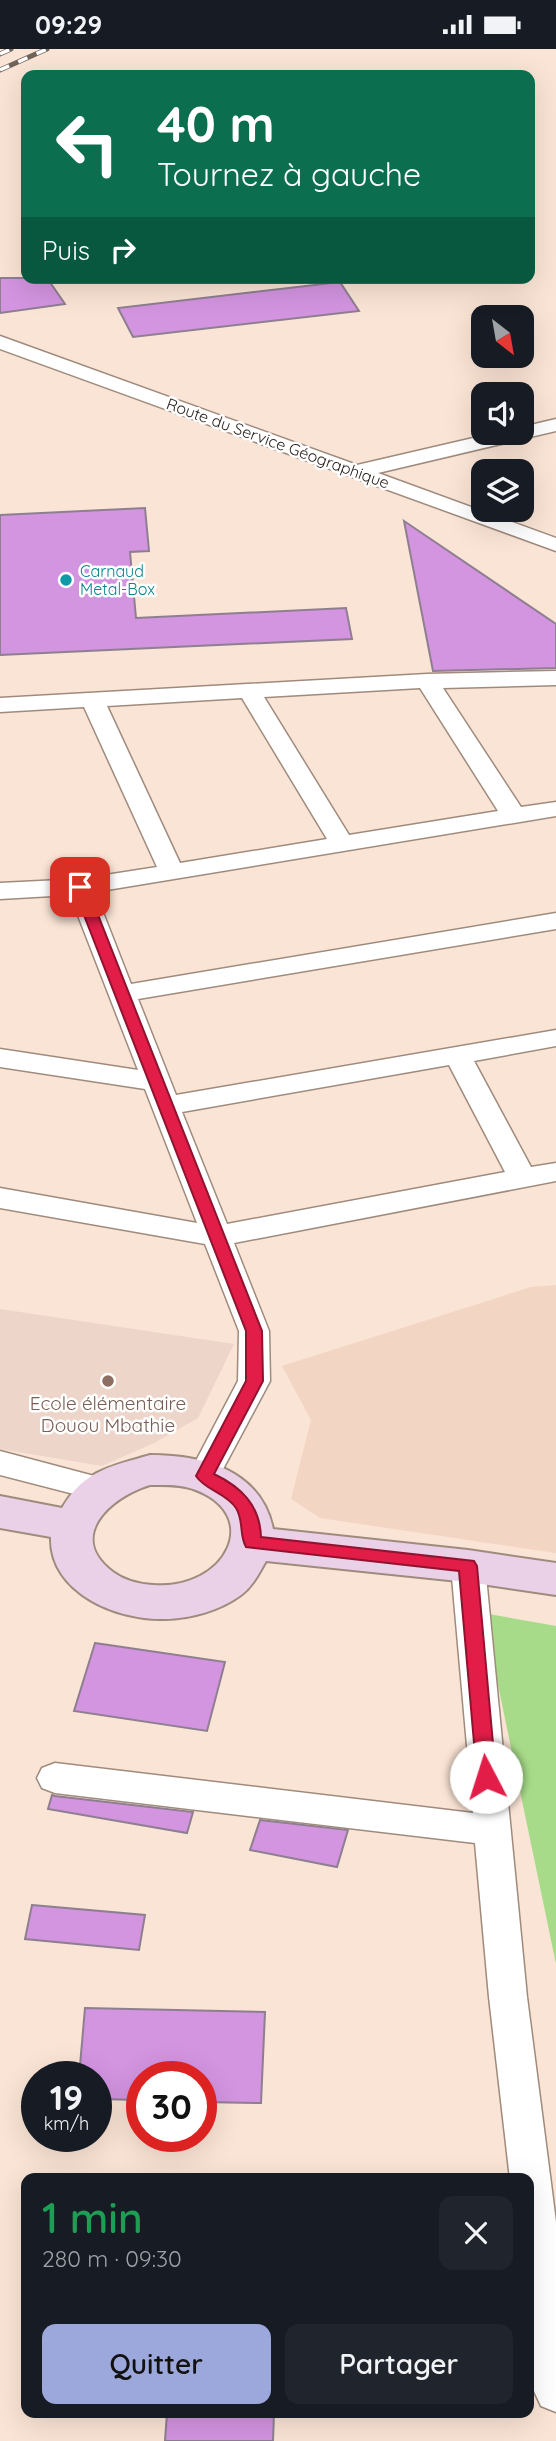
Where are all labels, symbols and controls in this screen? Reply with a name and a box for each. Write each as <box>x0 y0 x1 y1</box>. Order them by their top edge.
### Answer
text: 09:29 <box>35 8 102 41</box>
text: 40 m <box>157 93 275 154</box>
icon: left <box>42 98 133 189</box>
text: Tournez à gauche <box>157 154 421 194</box>
icon: right <box>104 231 142 269</box>
text: Puis <box>42 234 90 267</box>
north arrow <box>471 305 534 367</box>
map controls <box>471 305 534 522</box>
button: sound <box>471 382 534 445</box>
street label: Route du Service Géographique <box>164 393 392 493</box>
button: layers <box>471 459 534 522</box>
place label: Carnaud Metal-Box <box>80 561 155 599</box>
marker: Carnaud Metal-Box <box>58 572 74 588</box>
pin <box>50 857 110 917</box>
icon: arrive <box>61 868 99 906</box>
marker: Ecole élémentaire Douou Mbathie <box>100 1373 116 1389</box>
place label: Ecole élémentaire Douou Mbathie <box>30 1391 186 1437</box>
position arrow <box>449 1740 523 1814</box>
speed limit sign: 30 <box>126 2061 217 2152</box>
text: 19 <box>50 2075 83 2119</box>
text: km/h <box>44 2112 89 2135</box>
text: 1 min <box>42 2191 143 2244</box>
button: close <box>439 2196 513 2270</box>
text: 280 m · 09:30 <box>42 2244 182 2273</box>
button: Quitter <box>42 2324 271 2404</box>
button: Partager <box>285 2324 513 2404</box>

